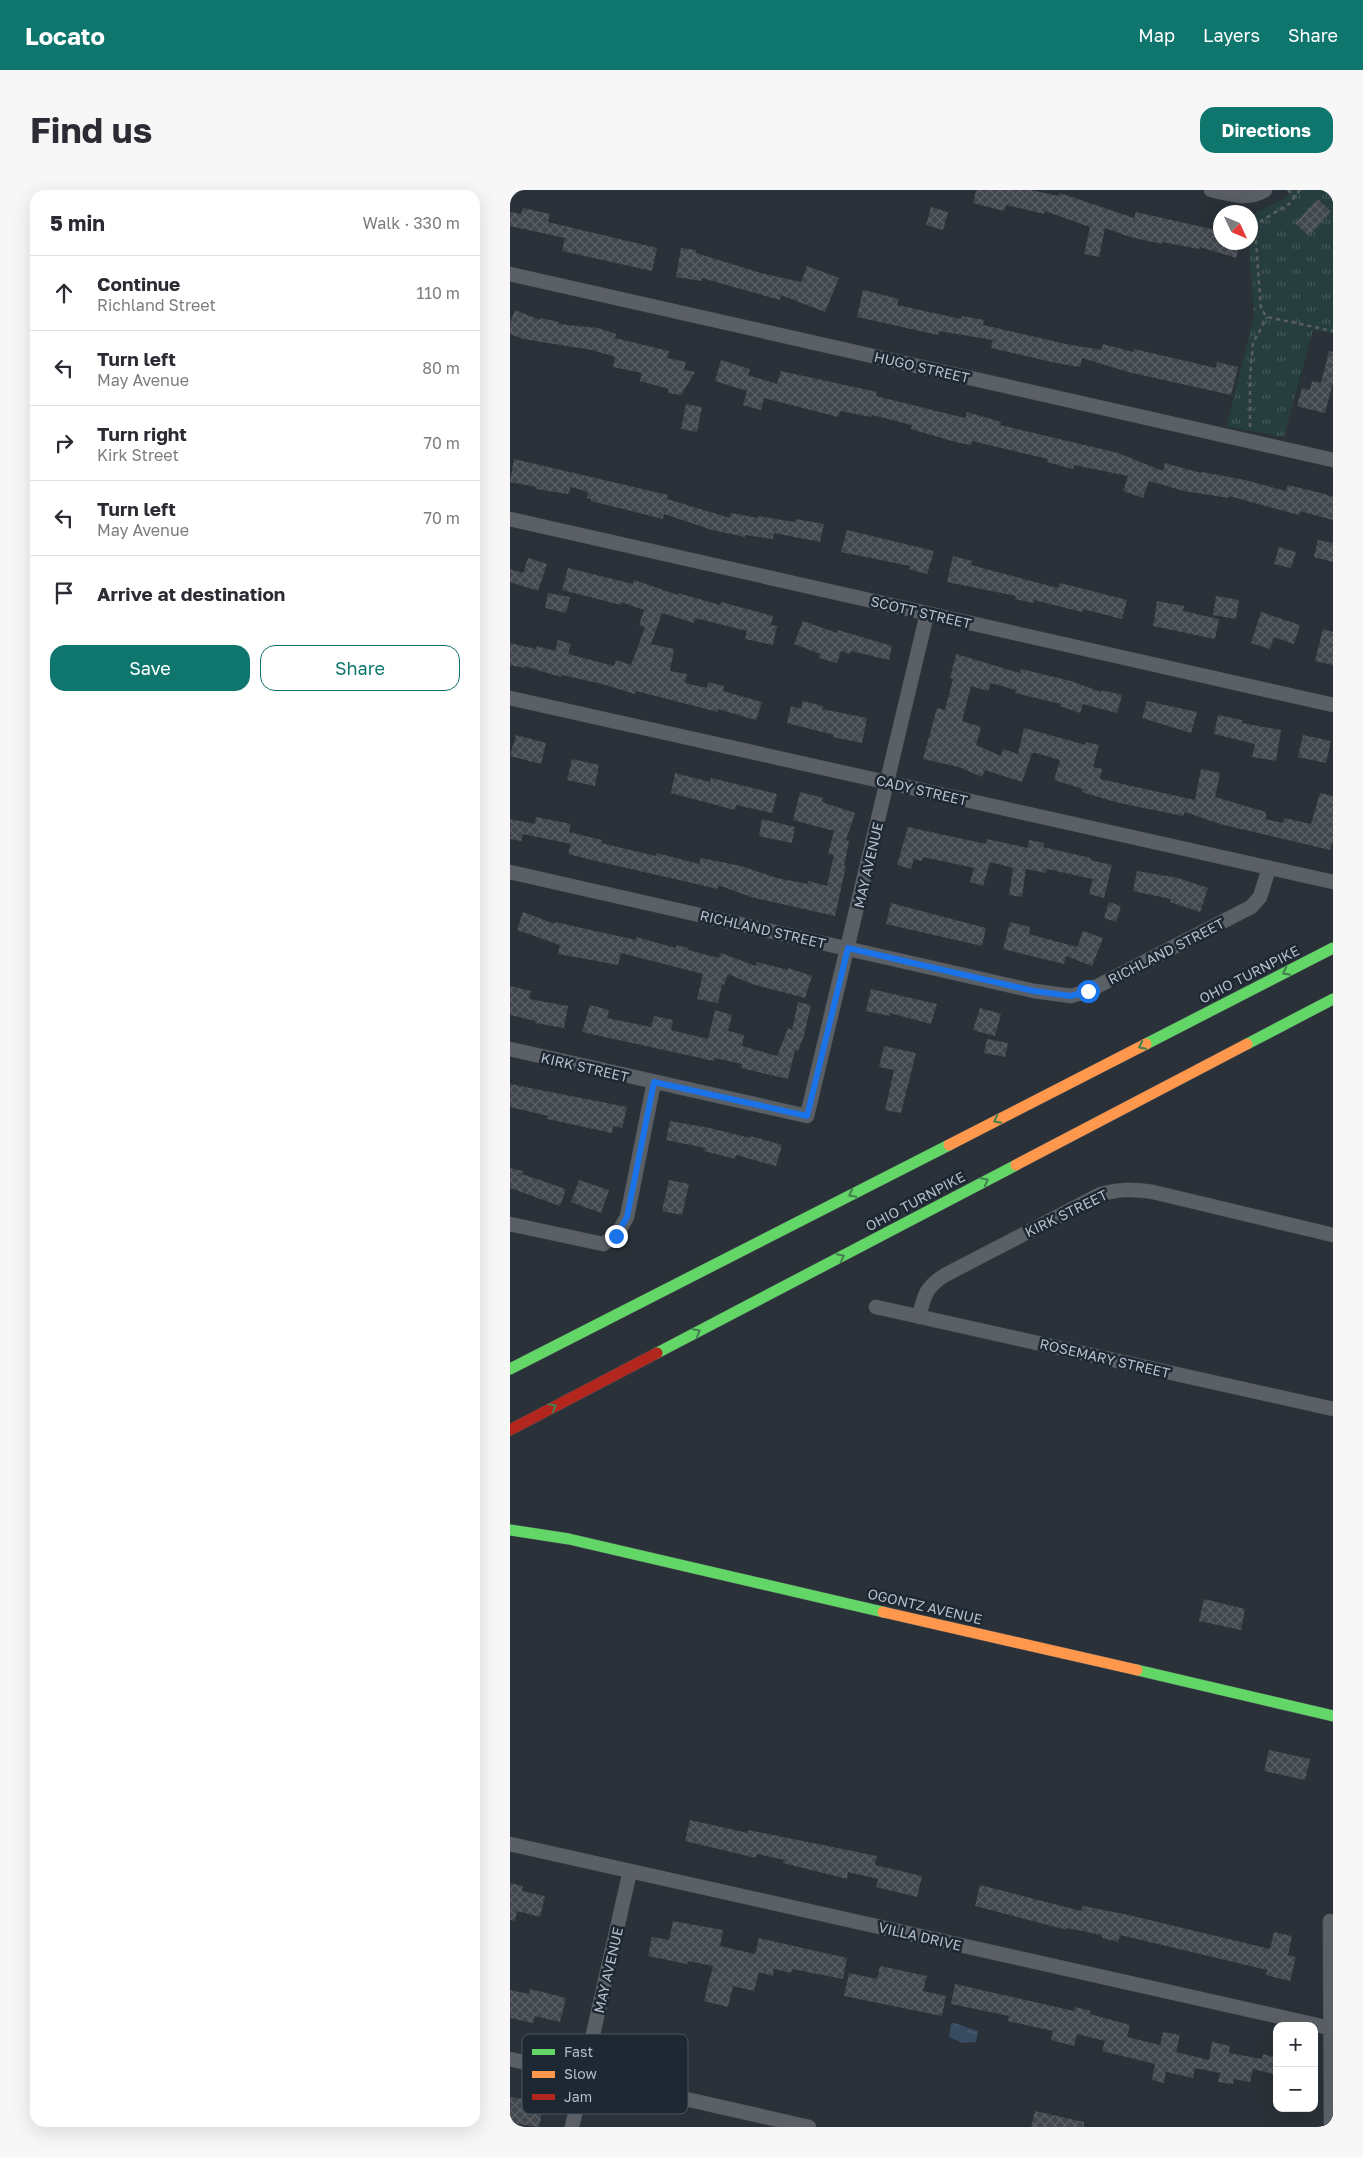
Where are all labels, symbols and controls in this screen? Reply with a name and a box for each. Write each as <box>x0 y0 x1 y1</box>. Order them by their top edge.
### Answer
text: Locato <box>25 21 105 50</box>
text: Map <box>1138 24 1175 46</box>
text: Layers <box>1203 24 1260 46</box>
text: Share <box>1288 24 1338 46</box>
button: Directions <box>1200 107 1333 153</box>
text: Find us <box>30 109 152 151</box>
north arrow <box>1213 205 1258 250</box>
text: 5 min <box>50 210 105 236</box>
text: Walk · 330 m <box>362 213 460 233</box>
text: Continue <box>97 272 180 295</box>
icon: ahead <box>50 279 78 307</box>
text: 110 m <box>416 283 460 303</box>
text: Richland Street <box>97 295 216 315</box>
text: Turn left <box>97 347 176 370</box>
street label: HUGO STREET <box>873 348 972 386</box>
icon: left <box>50 354 78 382</box>
text: 80 m <box>422 358 460 378</box>
text: May Avenue <box>97 370 189 390</box>
text: Turn right <box>97 422 187 445</box>
icon: right <box>50 429 78 457</box>
text: 70 m <box>423 433 460 453</box>
text: Kirk Street <box>97 445 179 465</box>
text: Turn left <box>97 497 176 520</box>
icon: left <box>50 504 78 532</box>
text: 70 m <box>423 508 460 528</box>
text: May Avenue <box>97 520 189 540</box>
icon: arrive <box>50 579 78 607</box>
text: Arrive at destination <box>97 582 285 605</box>
street label: SCOTT STREET <box>869 592 973 632</box>
button: Save <box>50 645 250 691</box>
button: Share <box>260 645 460 691</box>
street label: CADY STREET <box>875 771 970 809</box>
street label: MAY AVENUE <box>850 820 886 910</box>
street label: RICHLAND STREET <box>698 906 828 952</box>
street label: RICHLAND STREET <box>1105 914 1227 988</box>
street label: OHIO TURNPIKE <box>1196 941 1302 1007</box>
one-way arrow <box>1283 966 1292 976</box>
route start <box>1077 980 1100 1003</box>
one-way arrow <box>1138 1040 1147 1050</box>
street label: KIRK STREET <box>539 1049 631 1085</box>
one-way arrow <box>993 1114 1002 1124</box>
street label: OHIO TURNPIKE <box>862 1168 968 1234</box>
one-way arrow <box>980 1177 989 1187</box>
street label: KIRK STREET <box>1022 1186 1110 1240</box>
one-way arrow <box>849 1188 858 1198</box>
route end <box>605 1225 628 1248</box>
one-way arrow <box>836 1253 845 1263</box>
one-way arrow <box>692 1328 701 1338</box>
street label: ROSEMARY STREET <box>1038 1335 1172 1381</box>
one-way arrow <box>548 1403 557 1413</box>
street label: OGONTZ AVENUE <box>866 1585 984 1627</box>
street label: VILLA DRIVE <box>877 1918 963 1954</box>
street label: MAY AVENUE <box>590 1925 626 2015</box>
map controls <box>1273 2022 1318 2112</box>
button: + <box>1273 2022 1318 2067</box>
legend <box>522 2034 688 2114</box>
text: Fast <box>564 2043 593 2060</box>
text: Slow <box>564 2065 597 2082</box>
button: − <box>1273 2067 1318 2112</box>
text: Jam <box>564 2088 592 2105</box>

